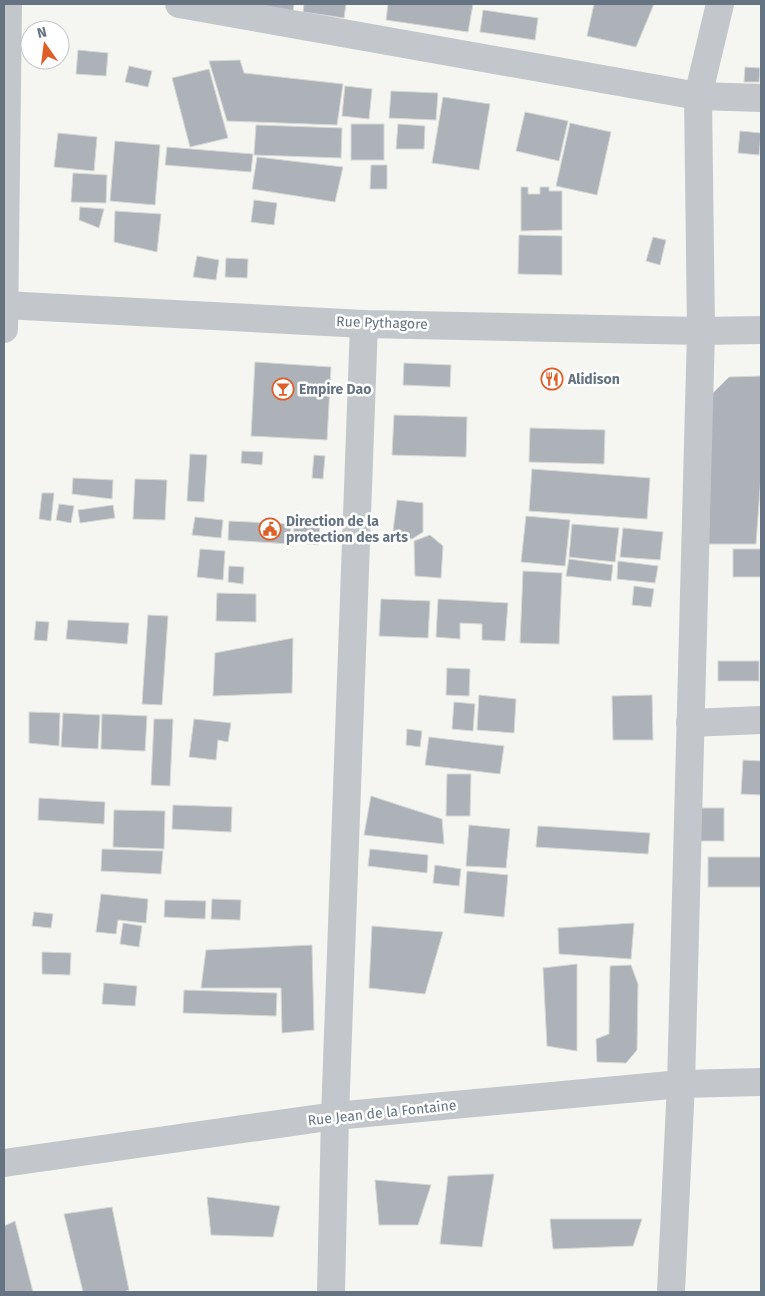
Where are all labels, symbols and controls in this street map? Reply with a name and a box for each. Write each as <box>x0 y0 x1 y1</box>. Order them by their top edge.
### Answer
north arrow <box>20 20 70 70</box>
text: N <box>35 23 49 42</box>
street label: Rue Pythagore <box>336 313 428 333</box>
restaurant icon: Alidison <box>540 367 564 391</box>
place label: Alidison <box>567 371 620 388</box>
bar icon: Empire Dao <box>271 377 295 401</box>
place label: Empire Dao <box>299 381 371 398</box>
place label: Direction de la protection des arts <box>286 513 408 546</box>
public building icon: Direction de la protection des arts <box>258 517 282 541</box>
street label: Rue Jean de la Fontaine <box>307 1097 457 1129</box>

